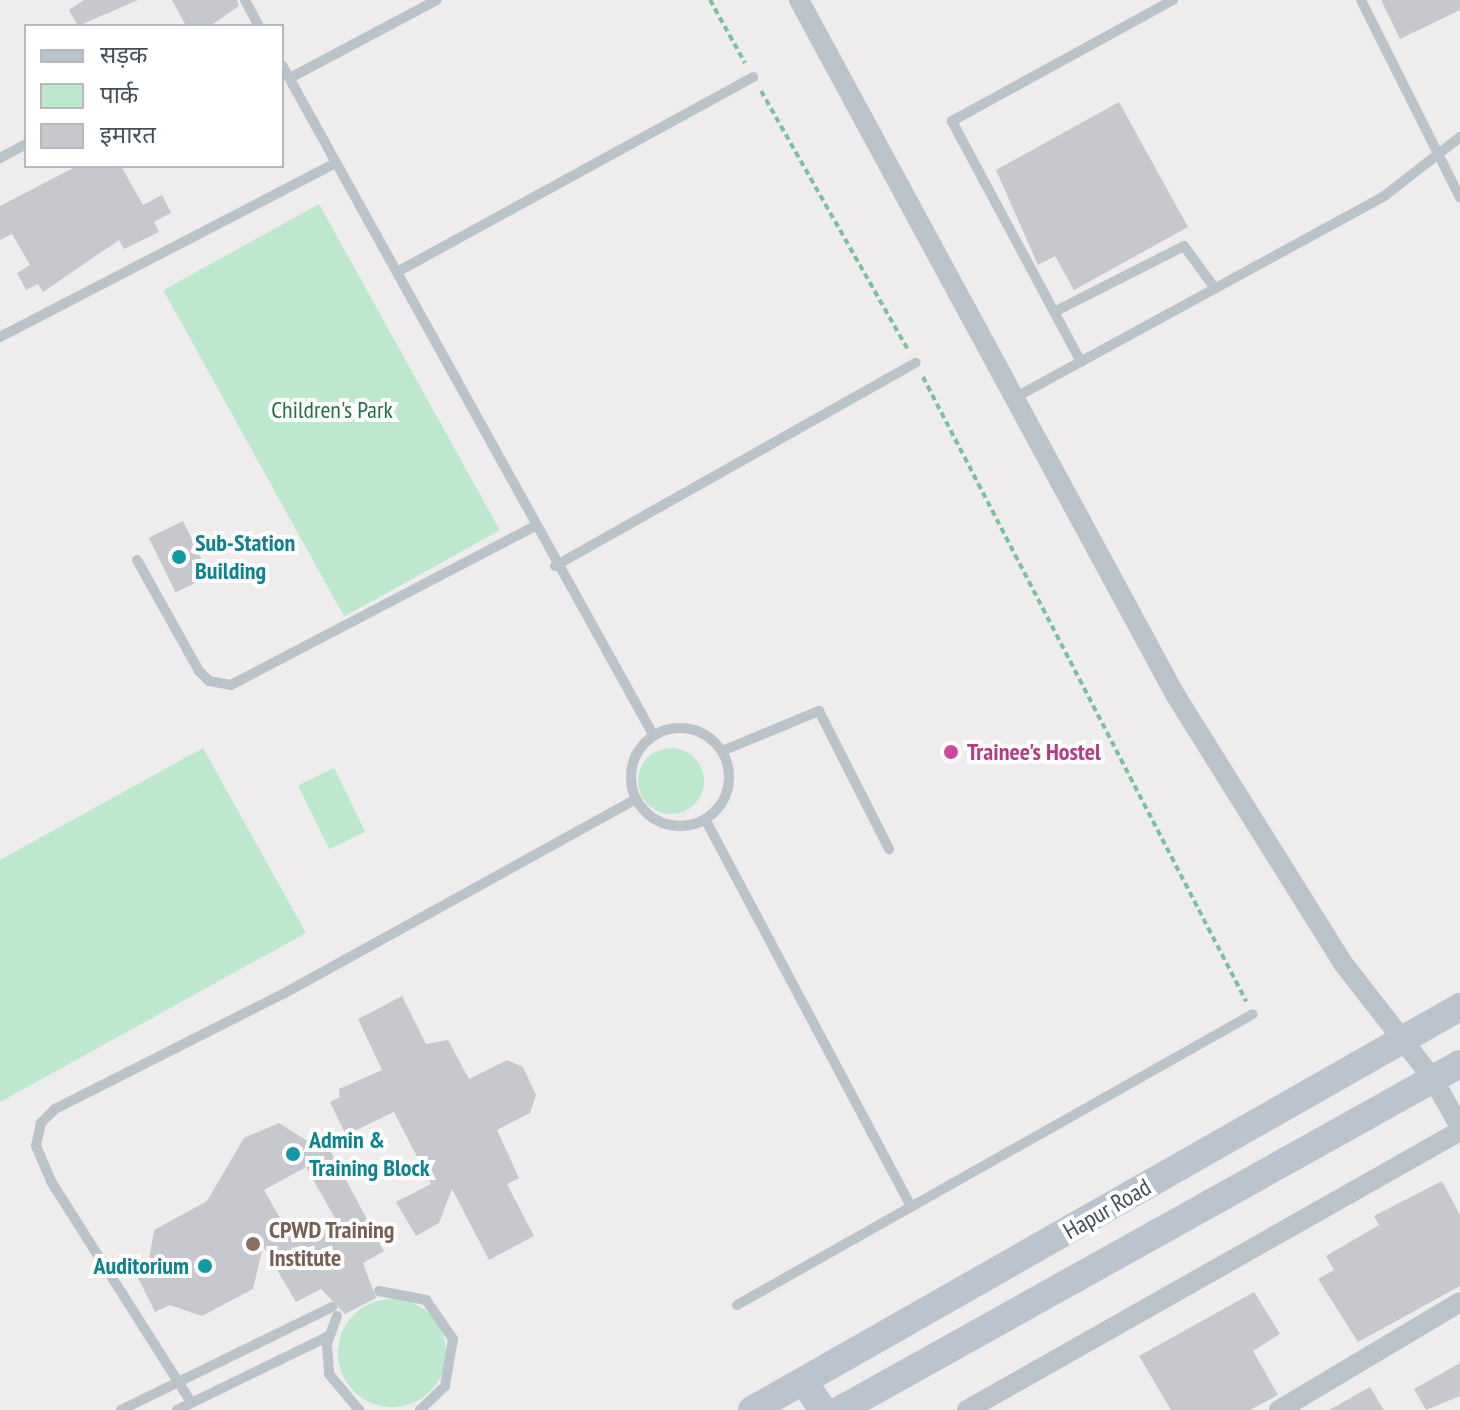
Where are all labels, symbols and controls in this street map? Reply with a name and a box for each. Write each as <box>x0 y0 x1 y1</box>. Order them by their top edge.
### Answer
legend <box>24 24 284 168</box>
text: सड़क <box>100 39 148 70</box>
text: पार्क <box>100 79 138 110</box>
text: इमारत <box>100 119 156 150</box>
park label: Children's Park <box>271 396 393 424</box>
place label: Sub-Station Building <box>195 529 295 585</box>
marker: Sub-Station Building <box>170 548 188 566</box>
place label: Trainee's Hostel <box>967 738 1101 766</box>
marker: Trainee's Hostel <box>942 743 960 761</box>
place label: Admin & Training Block <box>309 1126 430 1182</box>
marker: Admin & Training Block <box>284 1145 302 1163</box>
street label: Hapur Road <box>1058 1173 1156 1245</box>
place label: CPWD Training Institute <box>269 1216 395 1272</box>
marker: CPWD Training Institute <box>244 1235 262 1253</box>
place label: Auditorium <box>93 1252 189 1280</box>
marker: Auditorium <box>196 1257 214 1275</box>

